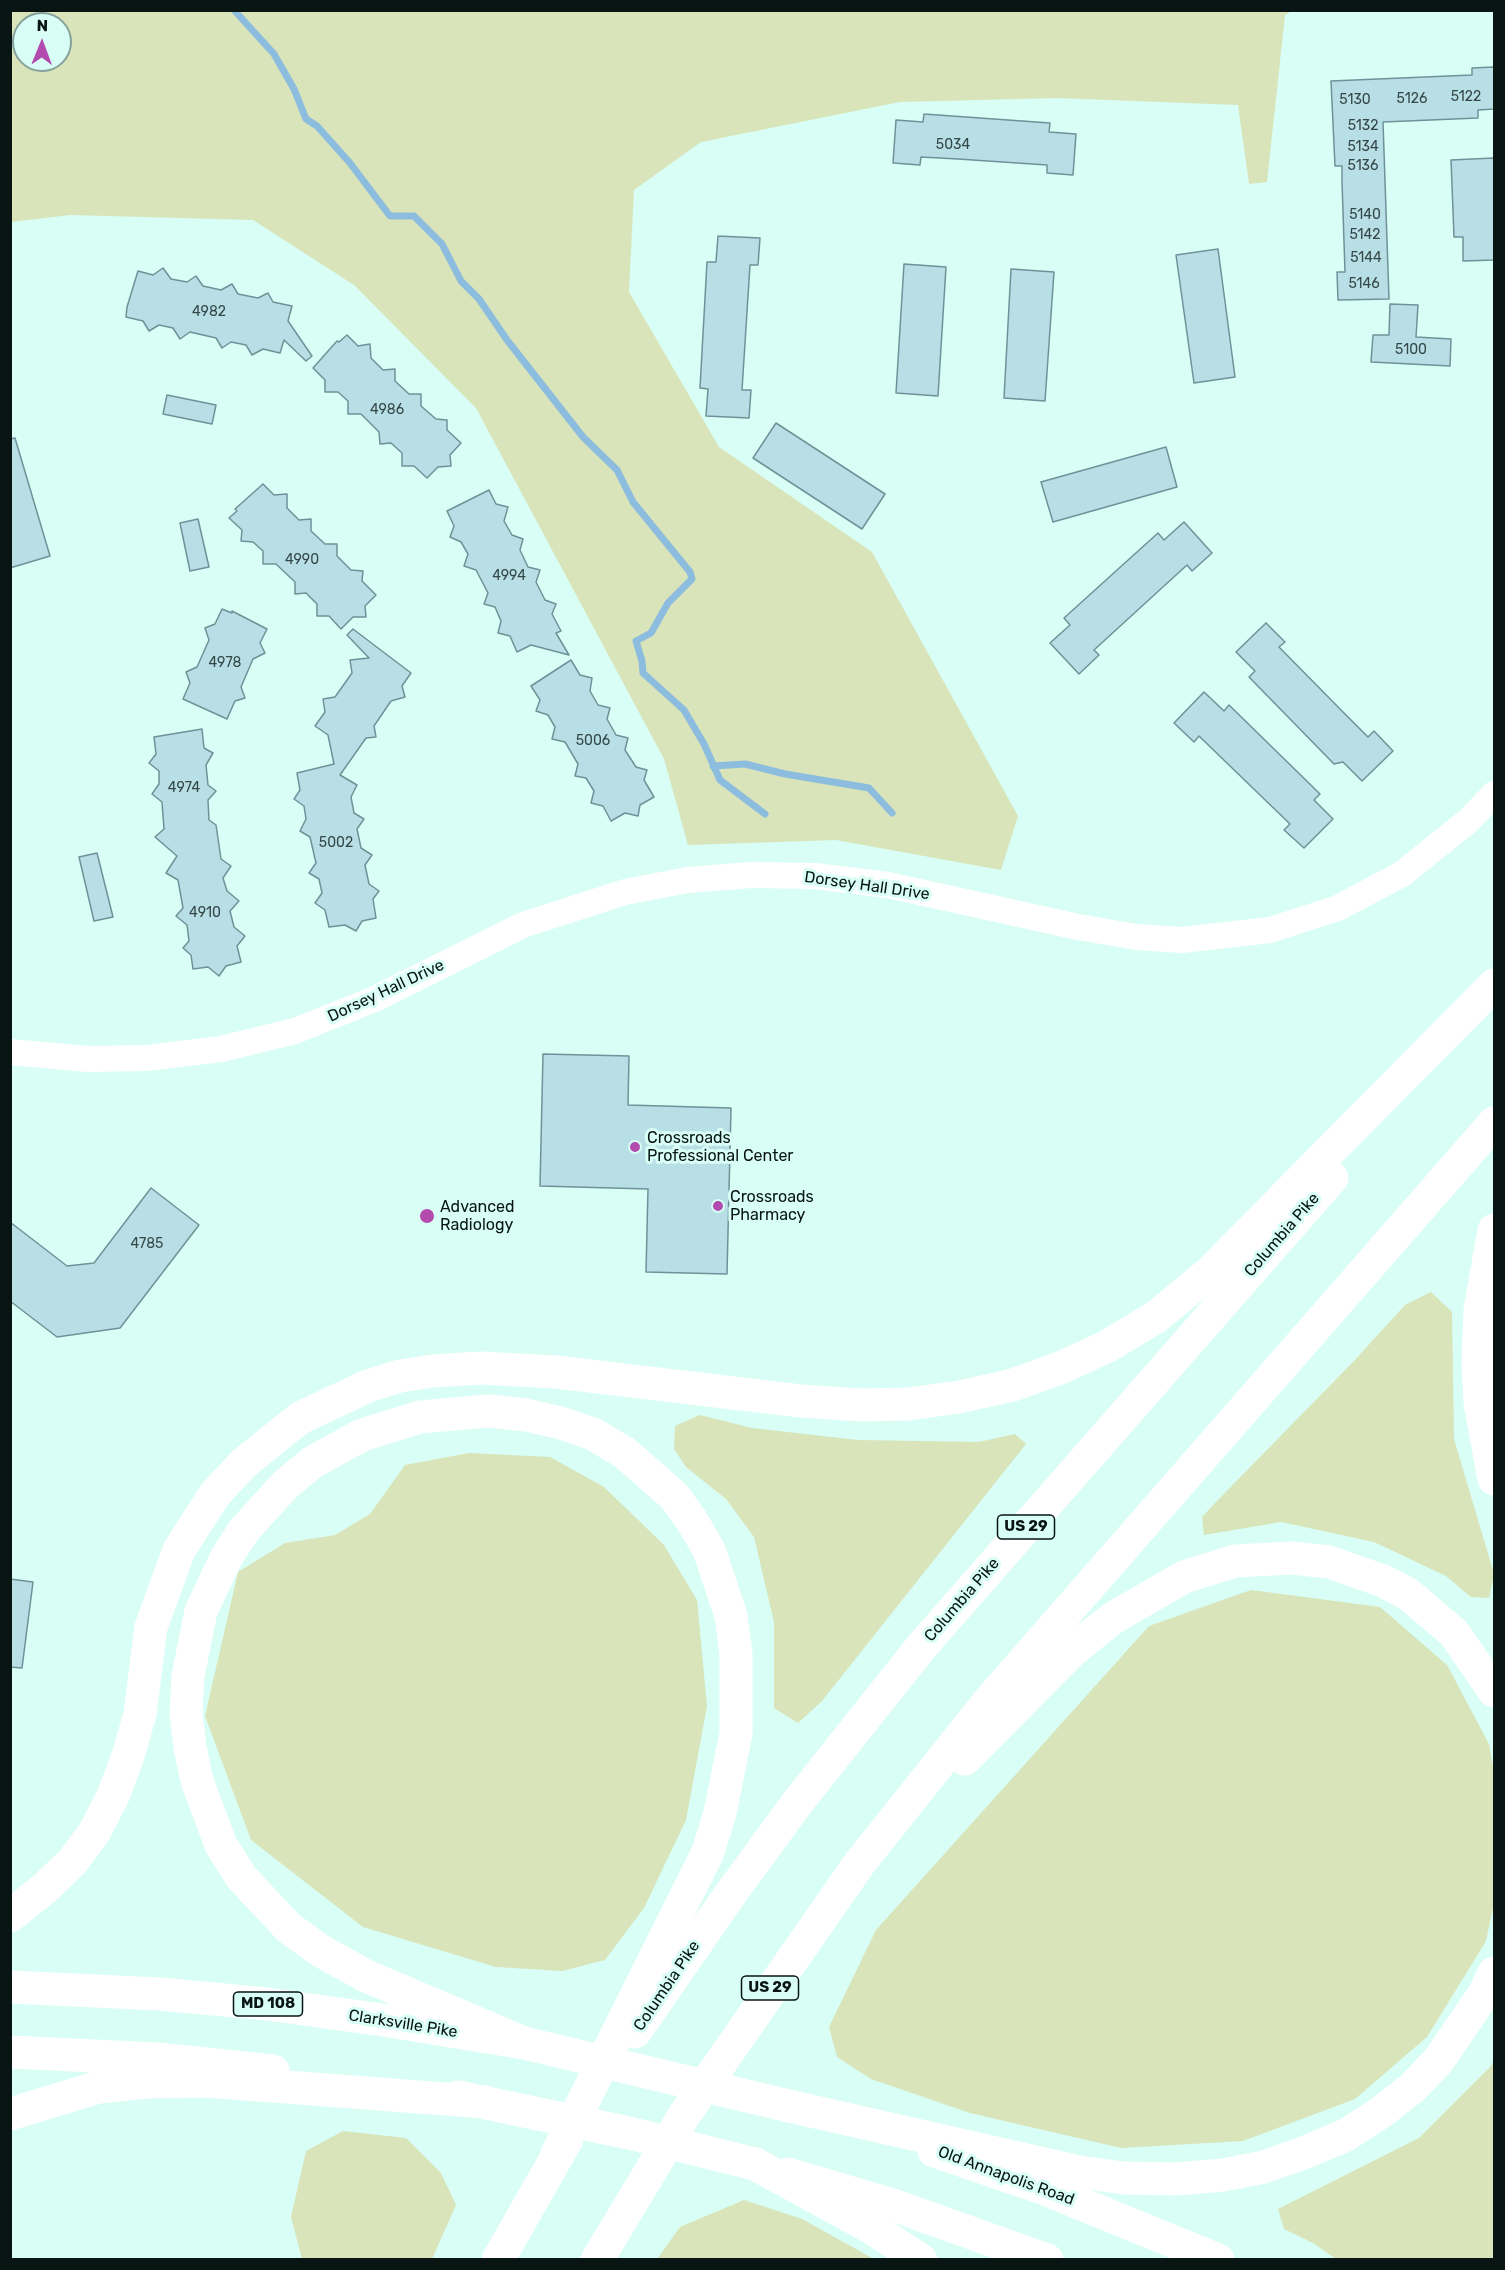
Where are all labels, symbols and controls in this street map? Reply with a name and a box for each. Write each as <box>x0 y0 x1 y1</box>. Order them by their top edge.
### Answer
north arrow <box>12 12 72 72</box>
text: N <box>36 16 48 35</box>
house number: 5122 <box>1451 89 1481 105</box>
house number: 5126 <box>1397 91 1427 107</box>
house number: 5130 <box>1339 92 1371 108</box>
house number: 5132 <box>1348 118 1378 134</box>
house number: 5034 <box>936 137 970 153</box>
house number: 5134 <box>1347 139 1379 155</box>
house number: 5136 <box>1348 158 1378 174</box>
house number: 5140 <box>1349 207 1381 223</box>
house number: 5142 <box>1349 227 1381 243</box>
house number: 5144 <box>1350 250 1382 266</box>
house number: 5146 <box>1348 276 1380 292</box>
house number: 4982 <box>192 304 226 320</box>
house number: 5100 <box>1395 342 1427 358</box>
house number: 4986 <box>370 402 404 418</box>
house number: 4990 <box>285 552 319 568</box>
house number: 4994 <box>492 568 526 584</box>
house number: 4978 <box>209 655 241 671</box>
house number: 5006 <box>576 733 610 749</box>
house number: 4974 <box>168 780 200 796</box>
house number: 5002 <box>319 835 353 851</box>
street label: Dorsey Hall Drive <box>803 868 931 904</box>
house number: 4910 <box>189 905 221 921</box>
street label: Dorsey Hall Drive <box>325 956 447 1026</box>
place label: Crossroads Professional Center <box>647 1128 793 1166</box>
marker: Crossroads Professional Center <box>628 1140 642 1154</box>
place label: Crossroads Pharmacy <box>730 1187 814 1225</box>
street label: Columbia Pike <box>1240 1189 1324 1281</box>
place label: Advanced Radiology <box>440 1197 515 1235</box>
marker: Crossroads Pharmacy <box>711 1199 725 1213</box>
marker: Advanced Radiology <box>418 1207 436 1225</box>
house number: 4785 <box>131 1236 163 1252</box>
road number: US 29 <box>998 1515 1054 1539</box>
street label: Columbia Pike <box>920 1554 1004 1646</box>
street label: Columbia Pike <box>630 1937 704 2035</box>
road number: US 29 <box>742 1976 798 2000</box>
road number: MD 108 <box>234 1992 302 2016</box>
street label: Clarksville Pike <box>347 2006 459 2042</box>
street label: Old Annapolis Road <box>935 2142 1077 2210</box>

